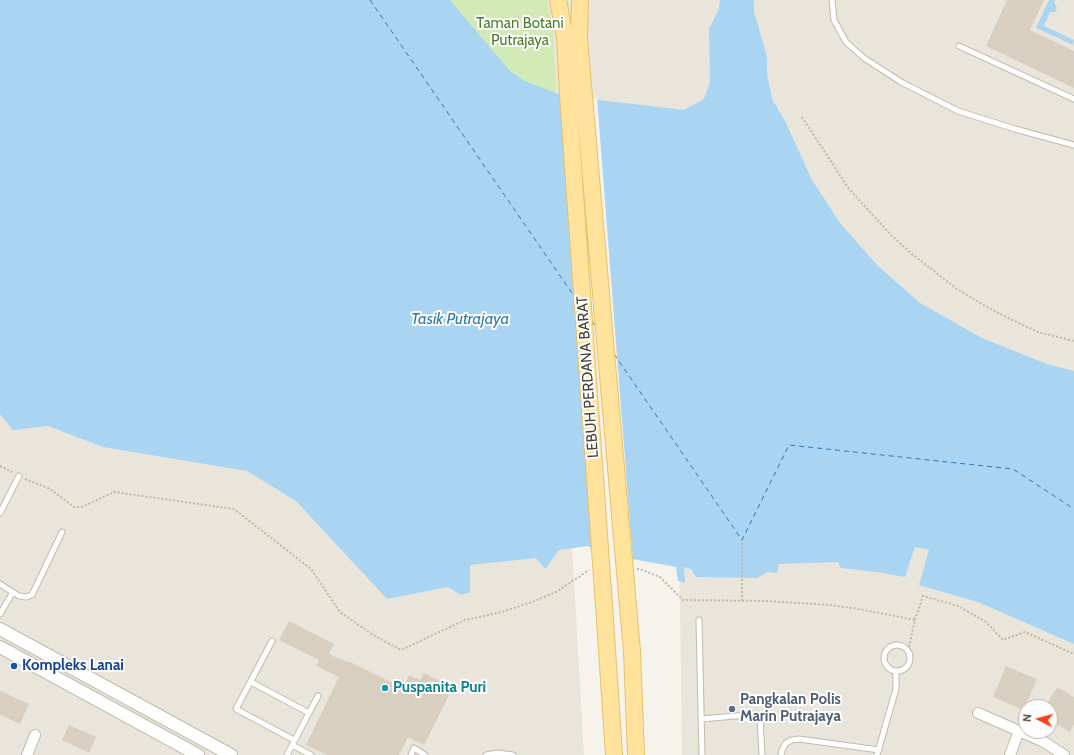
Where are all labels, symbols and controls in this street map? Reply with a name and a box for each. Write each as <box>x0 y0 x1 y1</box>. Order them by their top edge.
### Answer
park label: Taman Botani Putrajaya <box>476 15 564 50</box>
street label: LEBUH PERDANA BARAT <box>573 295 603 459</box>
water label: Tasik Putrajaya <box>411 309 509 329</box>
place label: Kompleks Lanai <box>22 657 124 675</box>
marker: Kompleks Lanai <box>9 661 19 671</box>
place label: Puspanita Puri <box>393 679 486 697</box>
marker: Puspanita Puri <box>380 683 390 693</box>
place label: Pangkalan Polis Marin Putrajaya <box>740 691 841 726</box>
north arrow <box>1018 699 1058 739</box>
marker: Pangkalan Polis Marin Putrajaya <box>727 704 737 714</box>
text: N <box>1020 713 1034 722</box>

